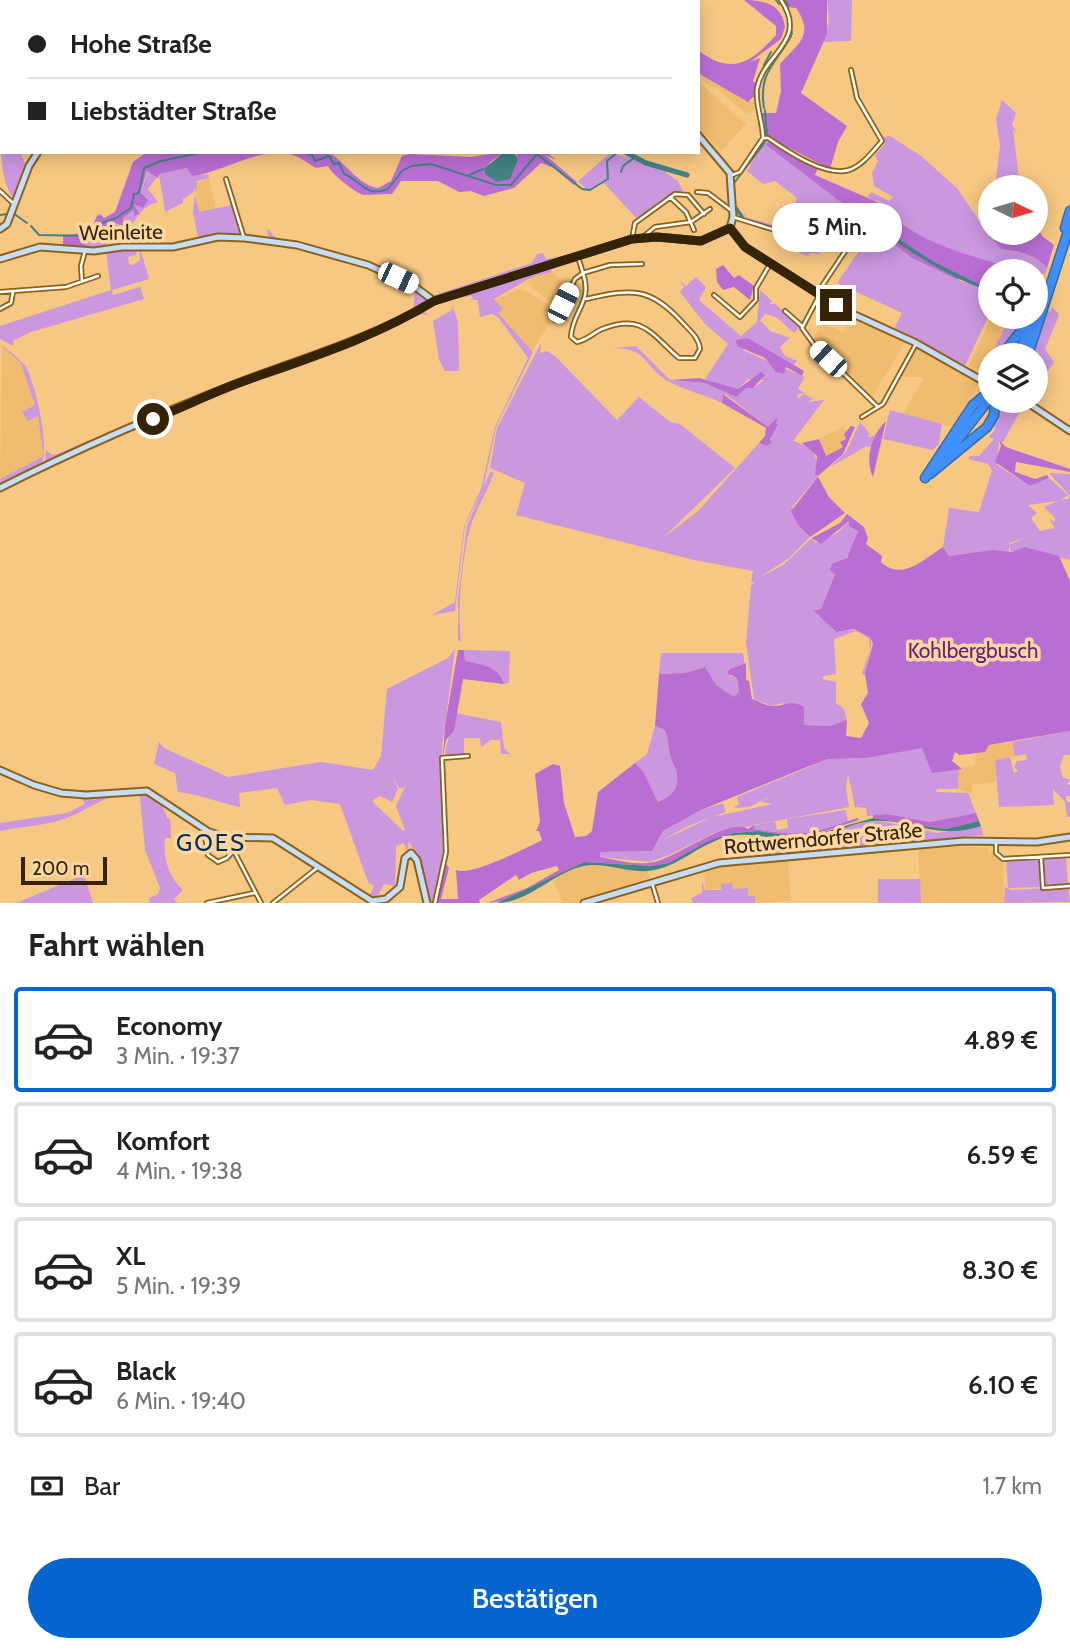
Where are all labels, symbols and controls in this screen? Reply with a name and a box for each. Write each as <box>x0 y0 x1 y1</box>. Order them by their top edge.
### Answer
text: Hohe Straße <box>70 28 212 60</box>
text: Liebstädter Straße <box>70 95 277 127</box>
north arrow <box>978 175 1048 245</box>
map controls <box>978 175 1048 413</box>
callout: 5 Min. <box>771 204 901 252</box>
text: 5 Min. <box>807 213 867 241</box>
street label: Weinleite <box>79 219 163 245</box>
button: locate <box>978 259 1048 329</box>
car <box>375 260 422 296</box>
car <box>545 280 582 326</box>
route end <box>820 289 852 321</box>
car <box>806 337 851 381</box>
button: layers <box>978 343 1048 413</box>
route start <box>137 403 169 435</box>
park label: Kohlbergbusch <box>908 638 1038 663</box>
street label: Rottwerndorfer Straße <box>723 817 924 859</box>
district label: GOES <box>176 828 246 857</box>
scale bar <box>21 854 107 886</box>
text: 200 m <box>32 857 89 880</box>
text: Fahrt wählen <box>28 925 205 964</box>
icon: car <box>32 1008 95 1071</box>
text: Economy <box>116 1010 222 1042</box>
text: 4.89 € <box>964 1024 1038 1056</box>
text: 3 Min. · 19:37 <box>116 1042 240 1070</box>
icon: car <box>32 1123 95 1186</box>
text: Komfort <box>116 1125 210 1157</box>
text: 6.59 € <box>966 1139 1038 1171</box>
text: 4 Min. · 19:38 <box>116 1157 243 1185</box>
icon: car <box>32 1238 95 1301</box>
text: XL <box>116 1240 145 1272</box>
text: 8.30 € <box>962 1254 1038 1286</box>
text: 5 Min. · 19:39 <box>116 1272 241 1300</box>
icon: car <box>32 1353 95 1416</box>
text: Black <box>116 1355 176 1387</box>
text: 6.10 € <box>968 1369 1038 1401</box>
text: 6 Min. · 19:40 <box>116 1387 246 1415</box>
icon: cash <box>28 1467 66 1505</box>
text: Bar <box>84 1470 120 1502</box>
text: 1.7 km <box>982 1472 1042 1500</box>
button: Bestätigen <box>28 1558 1042 1638</box>

